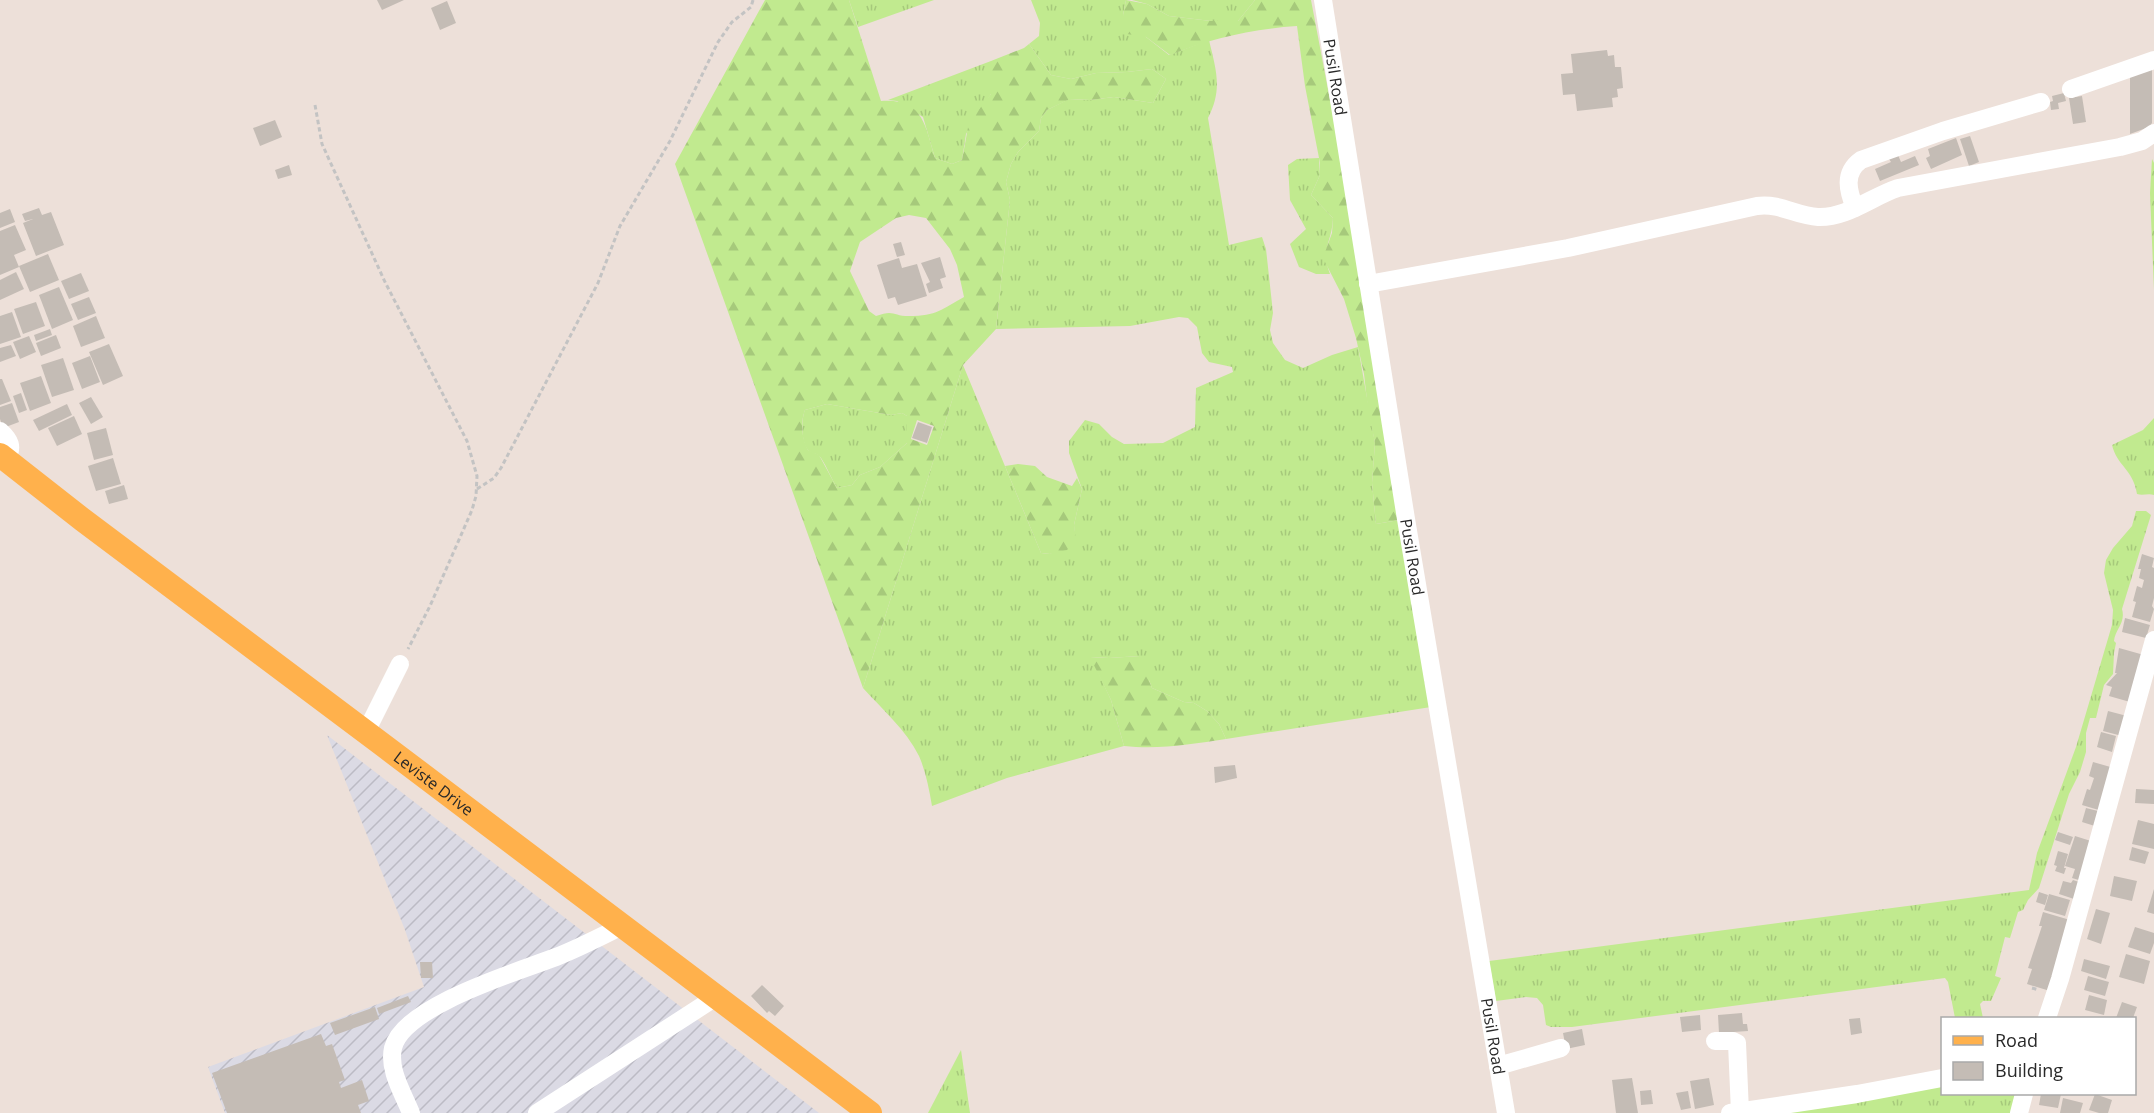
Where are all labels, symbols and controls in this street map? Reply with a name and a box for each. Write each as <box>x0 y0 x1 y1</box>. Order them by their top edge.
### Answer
street label: Pusil Road <box>1318 37 1352 117</box>
street label: Pusil Road <box>1395 517 1430 597</box>
street label: Leviste Drive <box>389 746 478 821</box>
street label: Pusil Road <box>1476 996 1510 1076</box>
legend <box>1941 1017 2136 1095</box>
text: Road <box>1995 1028 2038 1052</box>
text: Building <box>1995 1058 2063 1082</box>

